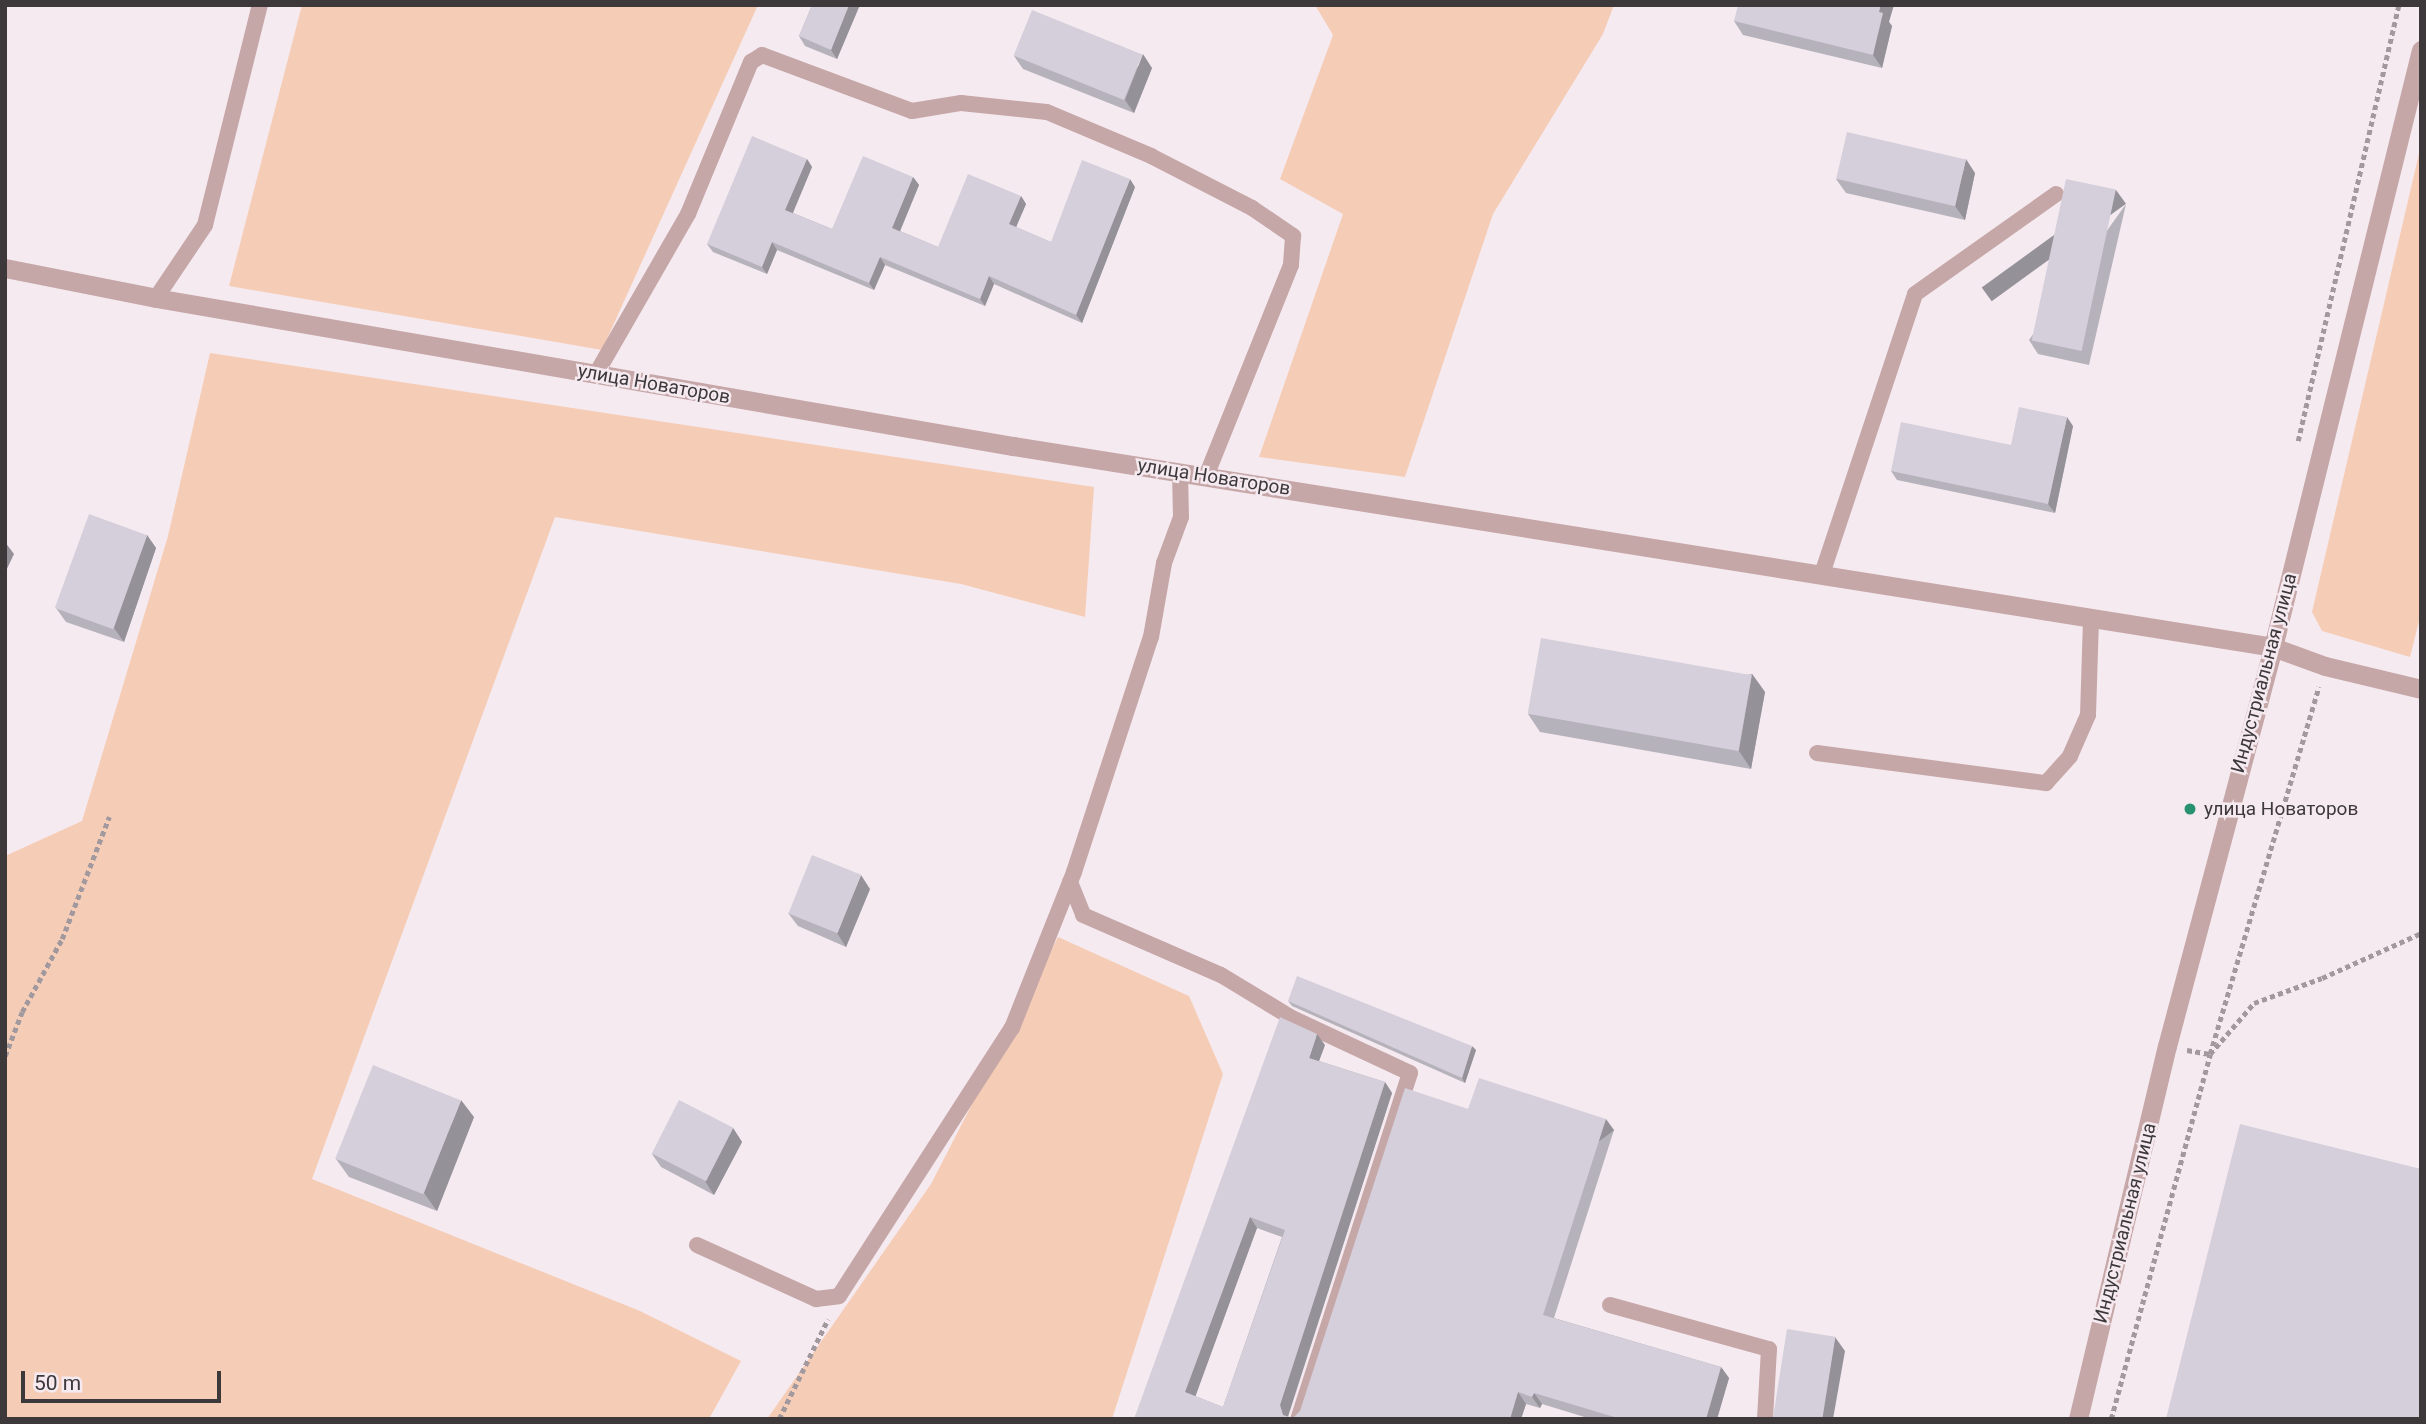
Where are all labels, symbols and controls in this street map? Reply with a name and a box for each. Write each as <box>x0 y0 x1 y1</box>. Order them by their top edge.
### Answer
street label: улица Новаторов <box>576 359 732 409</box>
street label: улица Новаторов <box>1136 454 1292 500</box>
street label: Индустриальная улица <box>2226 571 2302 775</box>
place label: улица Новаторов <box>2204 798 2358 820</box>
marker: улица Новаторов <box>2182 801 2198 817</box>
street label: Индустриальная улица <box>2089 1120 2161 1326</box>
scale bar <box>24 1358 224 1402</box>
text: 50 m <box>34 1371 81 1395</box>

